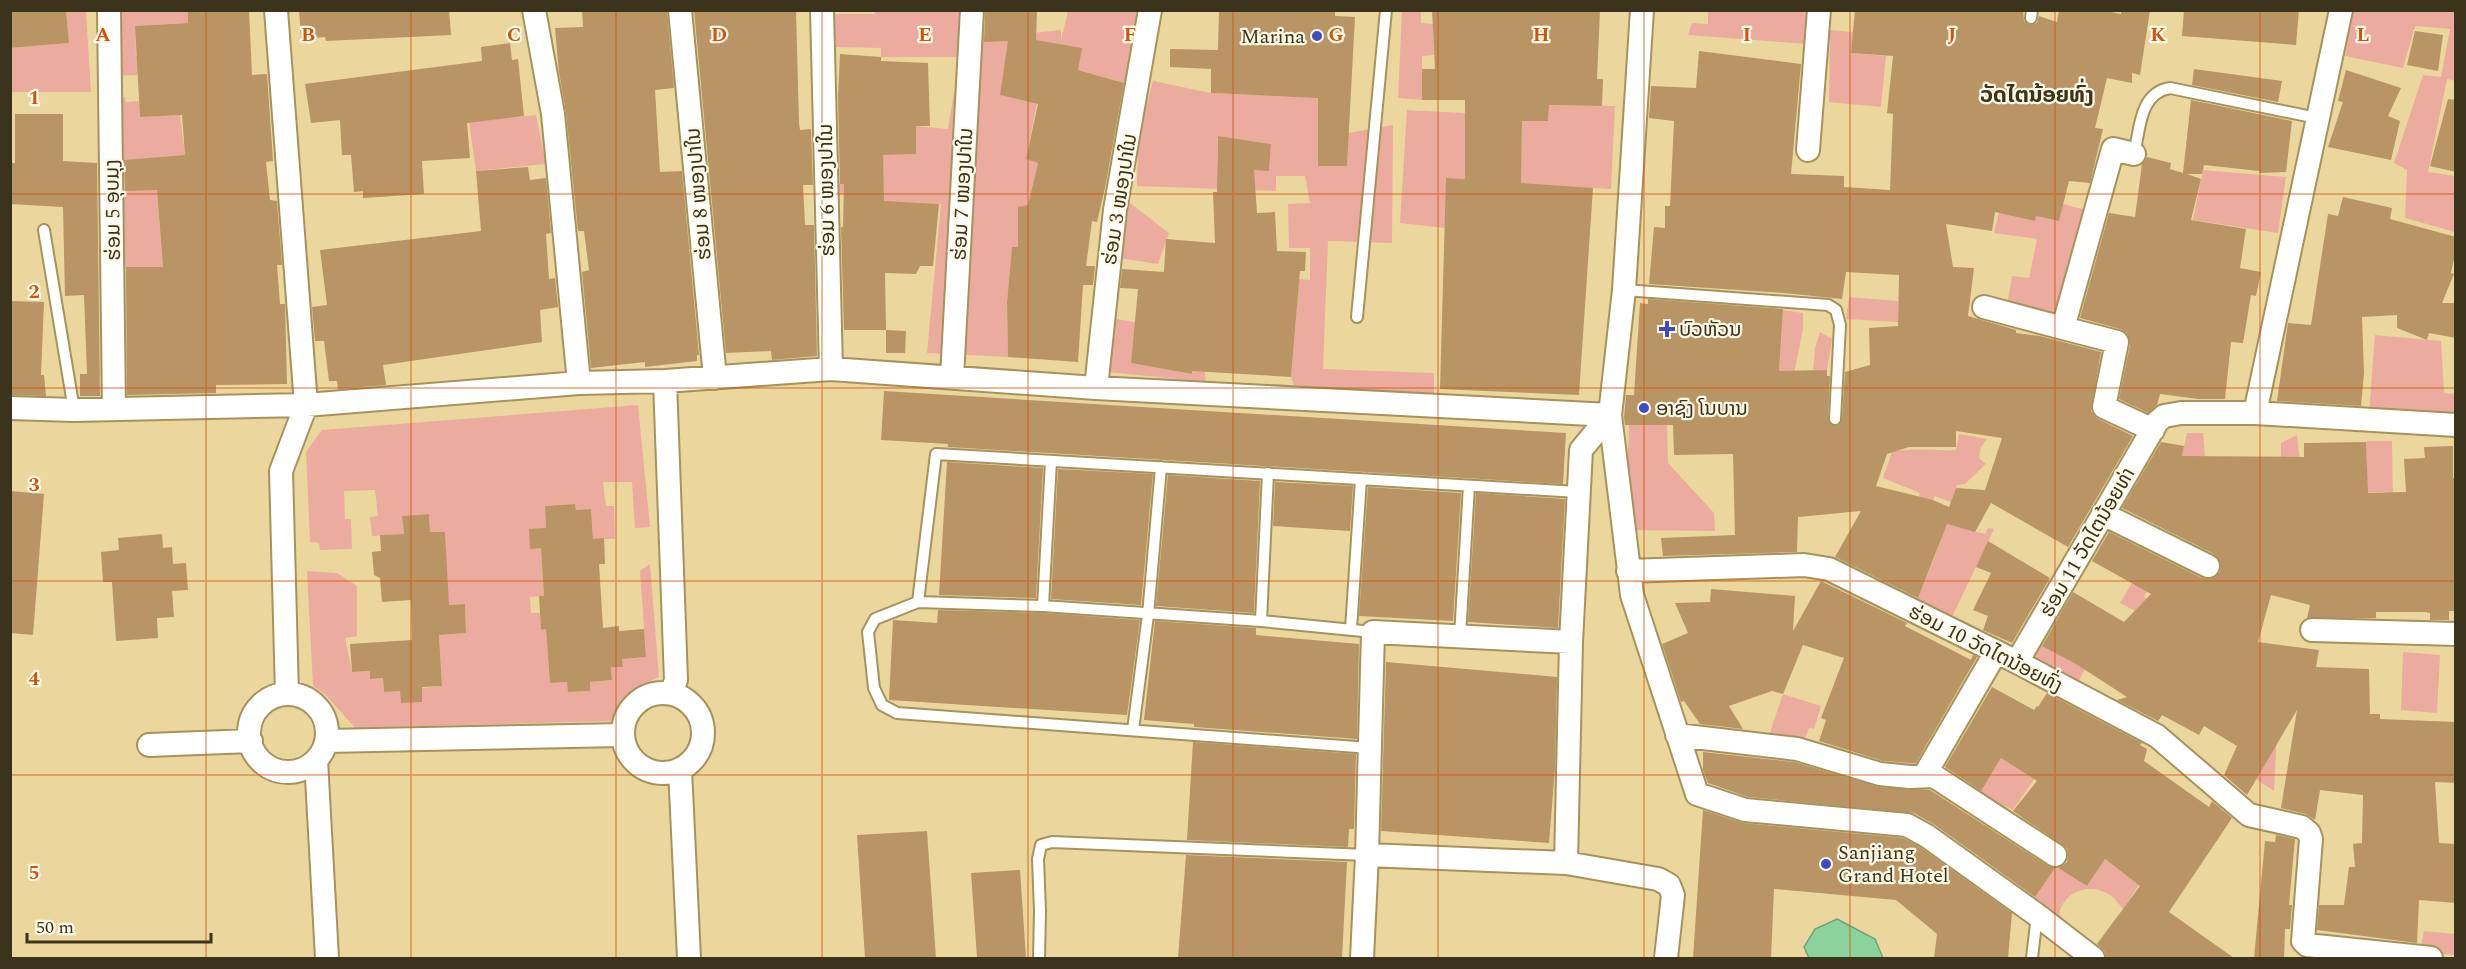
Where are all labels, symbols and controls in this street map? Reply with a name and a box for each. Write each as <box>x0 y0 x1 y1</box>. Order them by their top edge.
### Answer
text: A <box>95 20 111 50</box>
text: B <box>301 20 315 50</box>
text: C <box>507 20 521 50</box>
text: D <box>711 20 727 50</box>
text: E <box>918 20 932 50</box>
text: F <box>1124 20 1136 50</box>
text: G <box>1328 20 1344 50</box>
text: H <box>1533 20 1549 50</box>
text: I <box>1743 20 1751 50</box>
text: J <box>1948 20 1956 50</box>
text: K <box>2150 20 2166 50</box>
text: L <box>2357 20 2369 50</box>
place label: Marina <box>1241 22 1305 52</box>
marker: Marina <box>1310 29 1324 43</box>
district label: ວັດໄຕນ້ອຍທົ່ງ <box>1980 78 2094 112</box>
text: 1 <box>28 83 40 113</box>
street label: ຮ່ອມ 6 ໜອງປາໃນ <box>811 123 843 257</box>
street label: ຮ່ອມ 8 ໜອງປາໃນ <box>678 126 720 261</box>
street label: ຮ່ອມ 7 ໜອງປາໃນ <box>945 127 981 261</box>
street label: ຮ່ອມ 3 ໜອງປາໃນ <box>1095 131 1145 267</box>
street label: ຮ່ອມ 5 ອຸບມຸງ <box>97 159 129 261</box>
text: 2 <box>28 277 40 307</box>
place label: ບົວຫັວນ <box>1679 315 1742 345</box>
marker: ບົວຫັວນ <box>1660 322 1674 336</box>
place label: ອາຊົງ ໂນບານ <box>1656 394 1748 424</box>
marker: ອາຊົງ ໂນບານ <box>1637 401 1651 415</box>
street label: ຮ່ອມ 11 ວັດໄຕນ້ອຍທ່າ <box>2033 462 2143 623</box>
text: 3 <box>28 470 40 500</box>
street label: ຮ່ອມ 10 ວັດໄຕນ້ອຍທົ່ງ <box>1903 597 2068 701</box>
text: 4 <box>28 664 40 694</box>
place label: Sanjiang Grand Hotel <box>1838 838 1949 891</box>
marker: Sanjiang Grand Hotel <box>1819 857 1833 871</box>
text: 5 <box>28 858 40 888</box>
scale bar <box>27 906 212 944</box>
text: 50 m <box>36 914 74 941</box>

